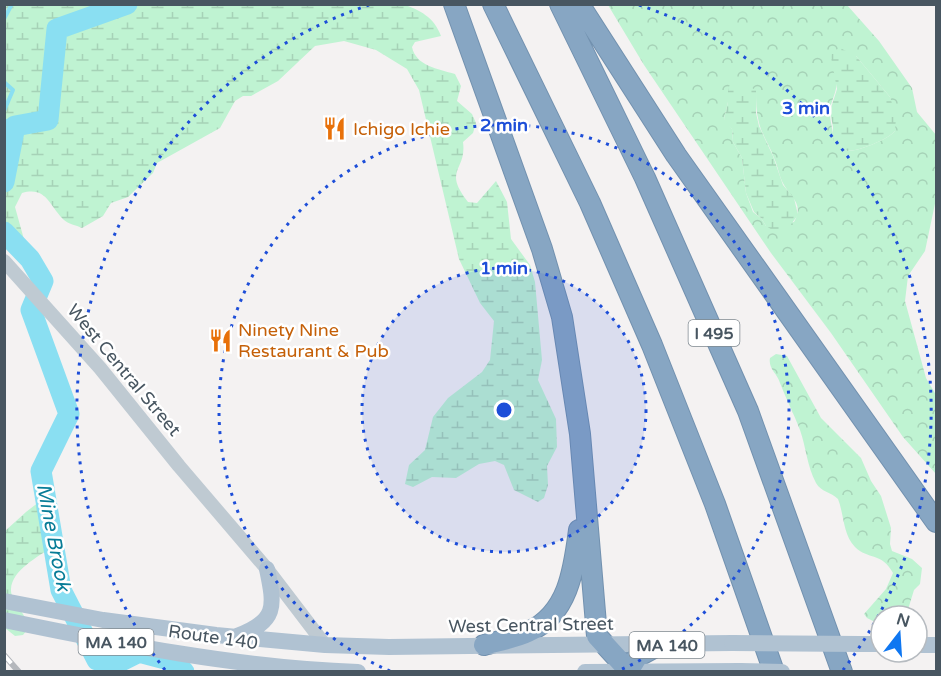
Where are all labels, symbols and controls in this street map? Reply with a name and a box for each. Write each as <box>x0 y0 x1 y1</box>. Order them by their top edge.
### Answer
text: 3 min <box>782 97 830 119</box>
text: 2 min <box>480 114 528 136</box>
restaurant icon: Ichigo Ichie <box>322 116 348 142</box>
place label: Ichigo Ichie <box>353 118 450 140</box>
text: 1 min <box>480 257 528 279</box>
street label: West Central Street <box>62 300 186 440</box>
place label: Ninety Nine Restaurant & Pub <box>238 319 389 362</box>
road number: I 495 <box>688 320 740 346</box>
restaurant icon: Ninety Nine Restaurant & Pub <box>207 327 233 353</box>
centre of rings <box>494 400 514 420</box>
water label: Mine Brook <box>31 481 76 595</box>
north arrow <box>869 604 929 664</box>
text: N <box>894 609 912 632</box>
street label: West Central Street <box>448 613 614 637</box>
street label: Route 140 <box>167 620 259 654</box>
road number: MA 140 <box>78 629 154 655</box>
road number: MA 140 <box>630 632 704 658</box>

